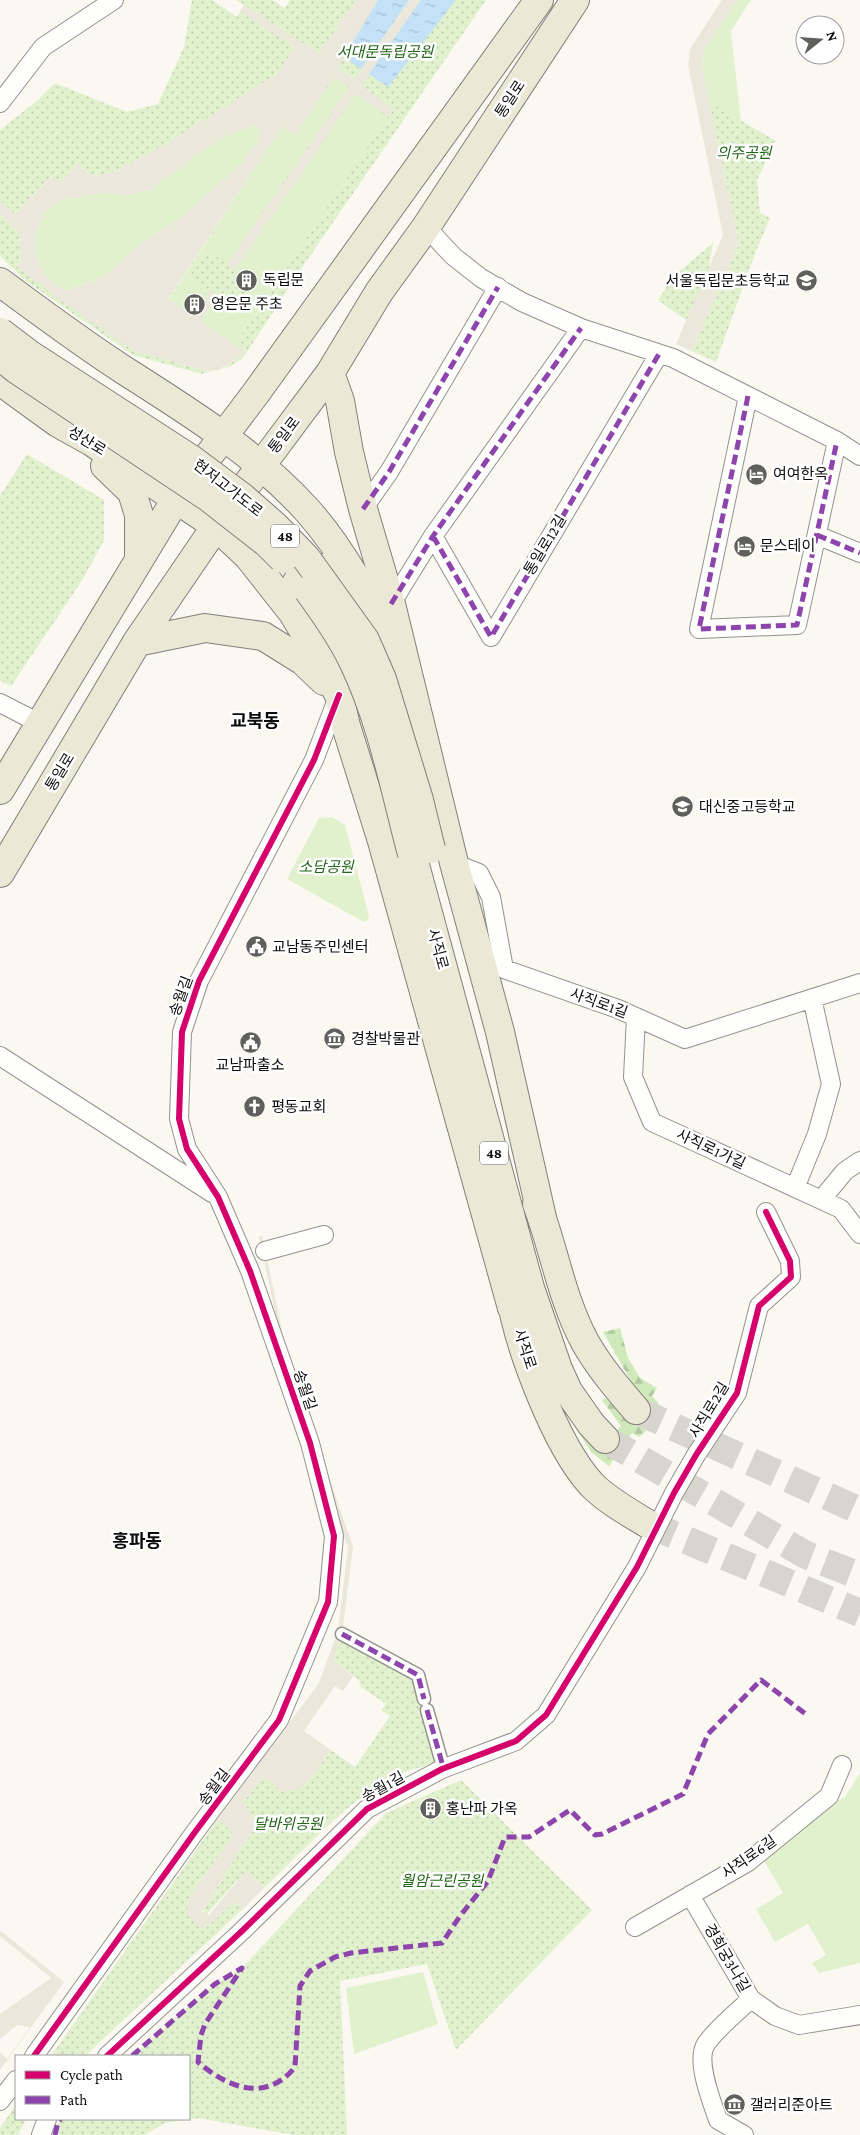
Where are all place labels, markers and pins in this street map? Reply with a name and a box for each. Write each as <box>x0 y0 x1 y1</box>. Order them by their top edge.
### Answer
building icon: 독립문 <box>235 268 259 292</box>
school or university icon: 서울독립문초등학교 <box>794 269 818 293</box>
place label: 독립문 <box>263 272 304 288</box>
place label: 서울독립문초등학교 <box>666 272 790 289</box>
building icon: 영은문 주초 <box>183 292 207 316</box>
place label: 영은문 주초 <box>211 296 283 312</box>
hotel icon: 여여한옥 <box>745 462 769 486</box>
place label: 여여한옥 <box>773 466 828 482</box>
hotel icon: 문스테이 <box>732 534 756 558</box>
place label: 문스테이 <box>760 538 815 554</box>
school or university icon: 대신중고등학교 <box>671 795 695 819</box>
place label: 대신중고등학교 <box>699 798 796 815</box>
public building icon: 교남동주민센터 <box>244 935 268 959</box>
place label: 교남동주민센터 <box>272 939 369 955</box>
museum icon: 경찰박물관 <box>323 1027 347 1051</box>
public building icon: 교남파출소 <box>238 1030 262 1054</box>
place label: 경찰박물관 <box>351 1031 420 1047</box>
place label: 교남파출소 <box>215 1057 285 1073</box>
church icon: 평동교회 <box>243 1095 267 1119</box>
place label: 평동교회 <box>271 1099 326 1115</box>
building icon: 홍난파 가옥 <box>418 1797 442 1821</box>
place label: 홍난파 가옥 <box>446 1801 518 1817</box>
museum icon: 갤러리준아트 <box>722 2093 746 2117</box>
place label: 갤러리준아트 <box>750 2097 833 2113</box>

